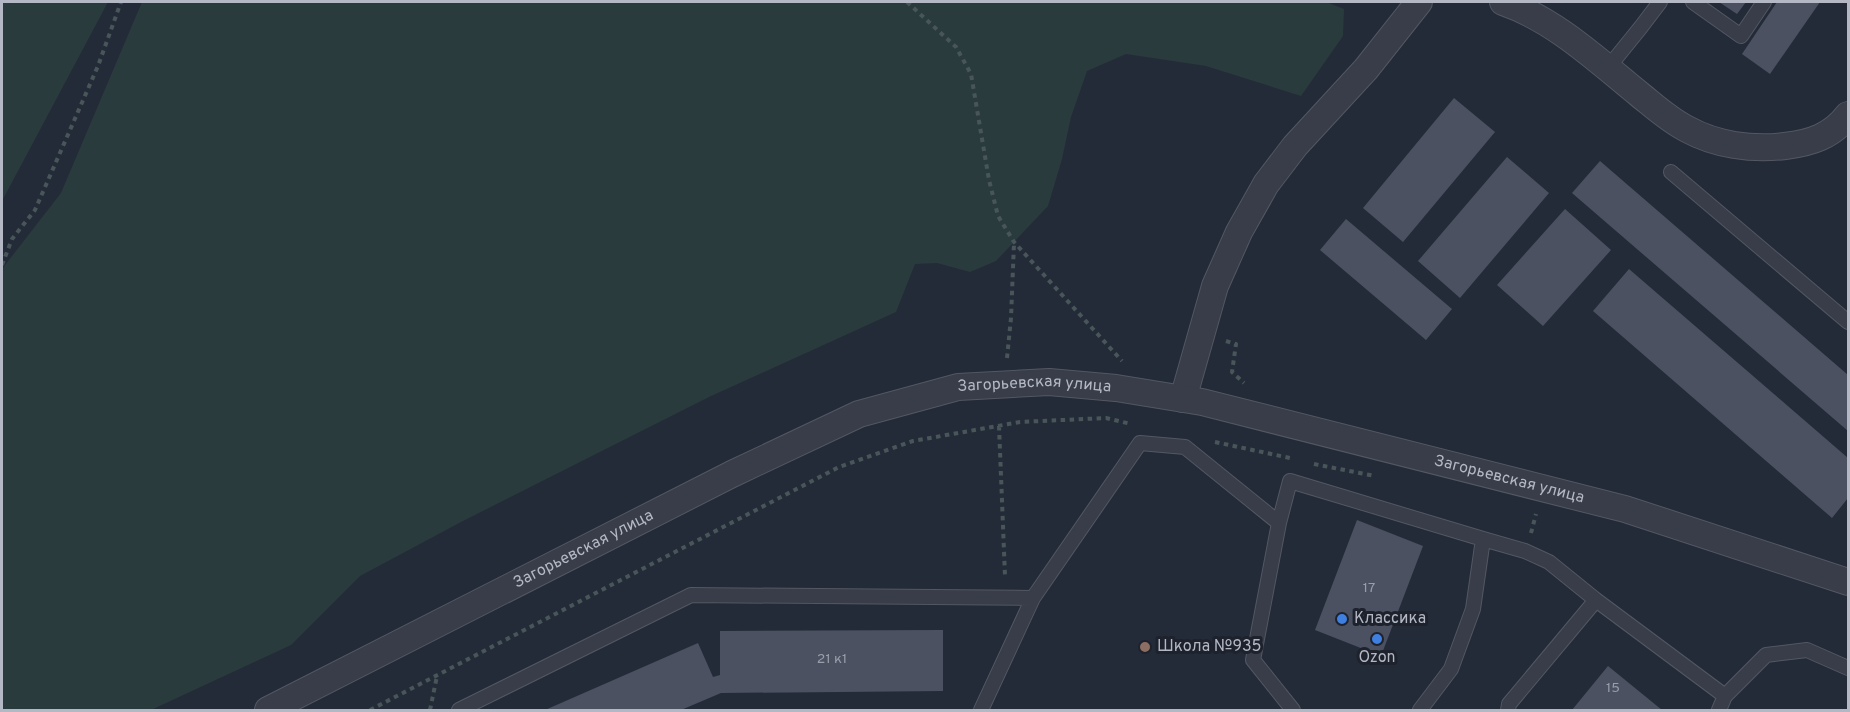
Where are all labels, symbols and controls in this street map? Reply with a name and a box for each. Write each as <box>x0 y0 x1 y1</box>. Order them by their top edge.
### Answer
street label: Загорьевская улица <box>957 372 1112 398</box>
street label: Загорьевская улица <box>1432 451 1586 508</box>
street label: Загорьевская улица <box>510 506 657 593</box>
house number: 17 <box>1363 580 1375 597</box>
place label: Классика <box>1354 609 1426 629</box>
marker: Классика <box>1335 612 1349 626</box>
marker: Ozon <box>1370 632 1384 646</box>
place label: Школа №935 <box>1157 637 1262 657</box>
marker: Школа №935 <box>1138 640 1152 654</box>
place label: Ozon <box>1358 648 1396 668</box>
house number: 21 к1 <box>817 651 847 668</box>
house number: 15 <box>1606 680 1620 697</box>

